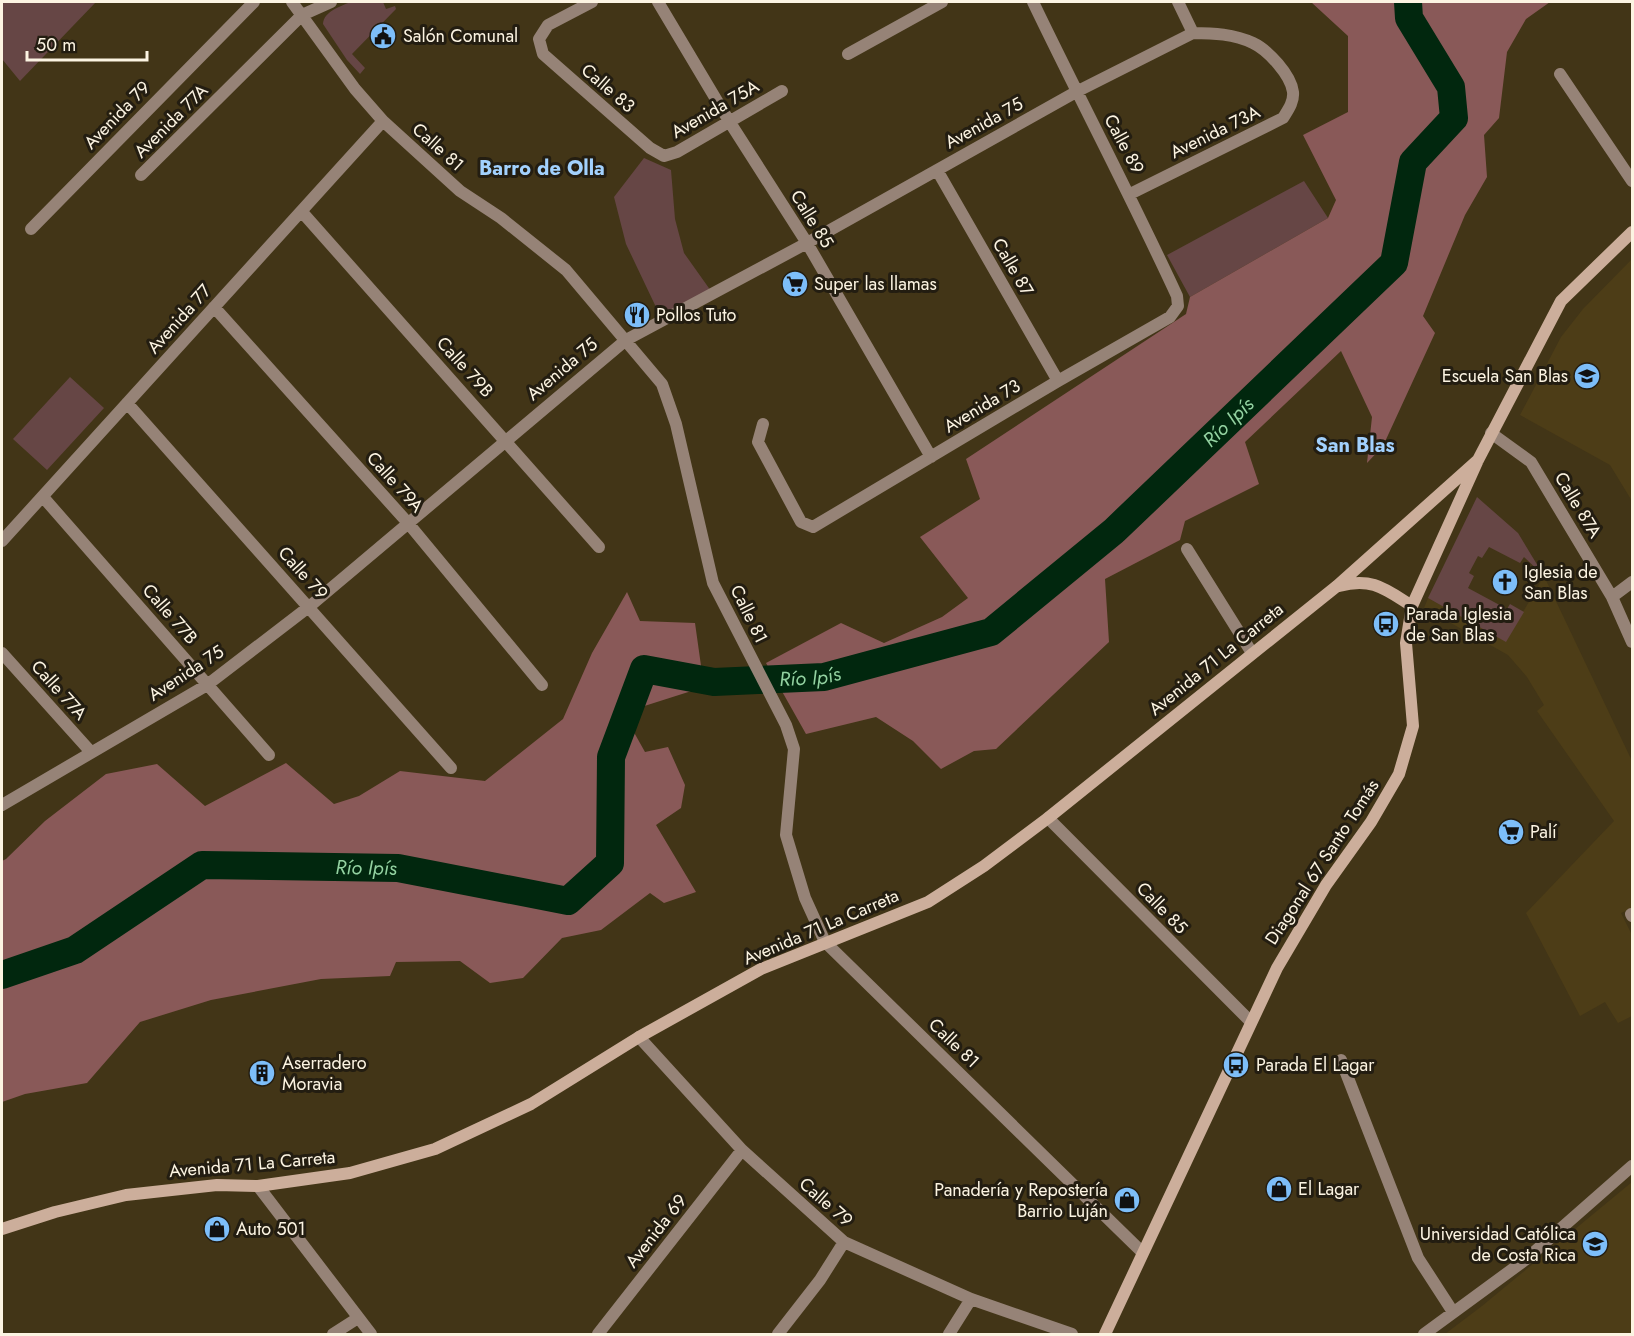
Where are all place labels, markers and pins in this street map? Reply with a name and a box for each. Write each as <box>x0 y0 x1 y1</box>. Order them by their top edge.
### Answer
public building icon: Salón Comunal <box>368 21 398 51</box>
place label: Salón Comunal <box>403 23 518 49</box>
supermarket icon: Super las llamas <box>780 269 810 299</box>
place label: Super las llamas <box>814 271 937 297</box>
restaurant icon: Pollos Tuto <box>622 300 652 330</box>
place label: Pollos Tuto <box>656 302 737 328</box>
school or university icon: Escuela San Blas <box>1572 361 1602 391</box>
place label: Escuela San Blas <box>1442 363 1568 389</box>
place label: Iglesia de San Blas <box>1524 559 1598 606</box>
church icon: Iglesia de San Blas <box>1490 567 1520 597</box>
place label: Parada Iglesia de San Blas <box>1406 601 1512 648</box>
bus stop icon: Parada Iglesia de San Blas <box>1371 609 1401 639</box>
supermarket icon: Palí <box>1496 817 1526 847</box>
place label: Palí <box>1530 819 1558 845</box>
place label: Aserradero Moravia <box>282 1050 367 1097</box>
bus stop icon: Parada El Lagar <box>1221 1050 1251 1080</box>
place label: Parada El Lagar <box>1256 1052 1375 1078</box>
building icon: Aserradero Moravia <box>247 1058 277 1088</box>
shop icon: El Lagar <box>1264 1174 1294 1204</box>
place label: El Lagar <box>1298 1176 1360 1202</box>
place label: Panadería y Repostería Barrio Luján <box>934 1177 1108 1224</box>
shop icon: Panadería y Repostería Barrio Luján <box>1112 1185 1142 1215</box>
shop icon: Auto 501 <box>202 1214 232 1244</box>
place label: Auto 501 <box>236 1216 306 1242</box>
place label: Universidad Católica de Costa Rica <box>1420 1221 1576 1268</box>
school or university icon: Universidad Católica de Costa Rica <box>1580 1229 1610 1259</box>

